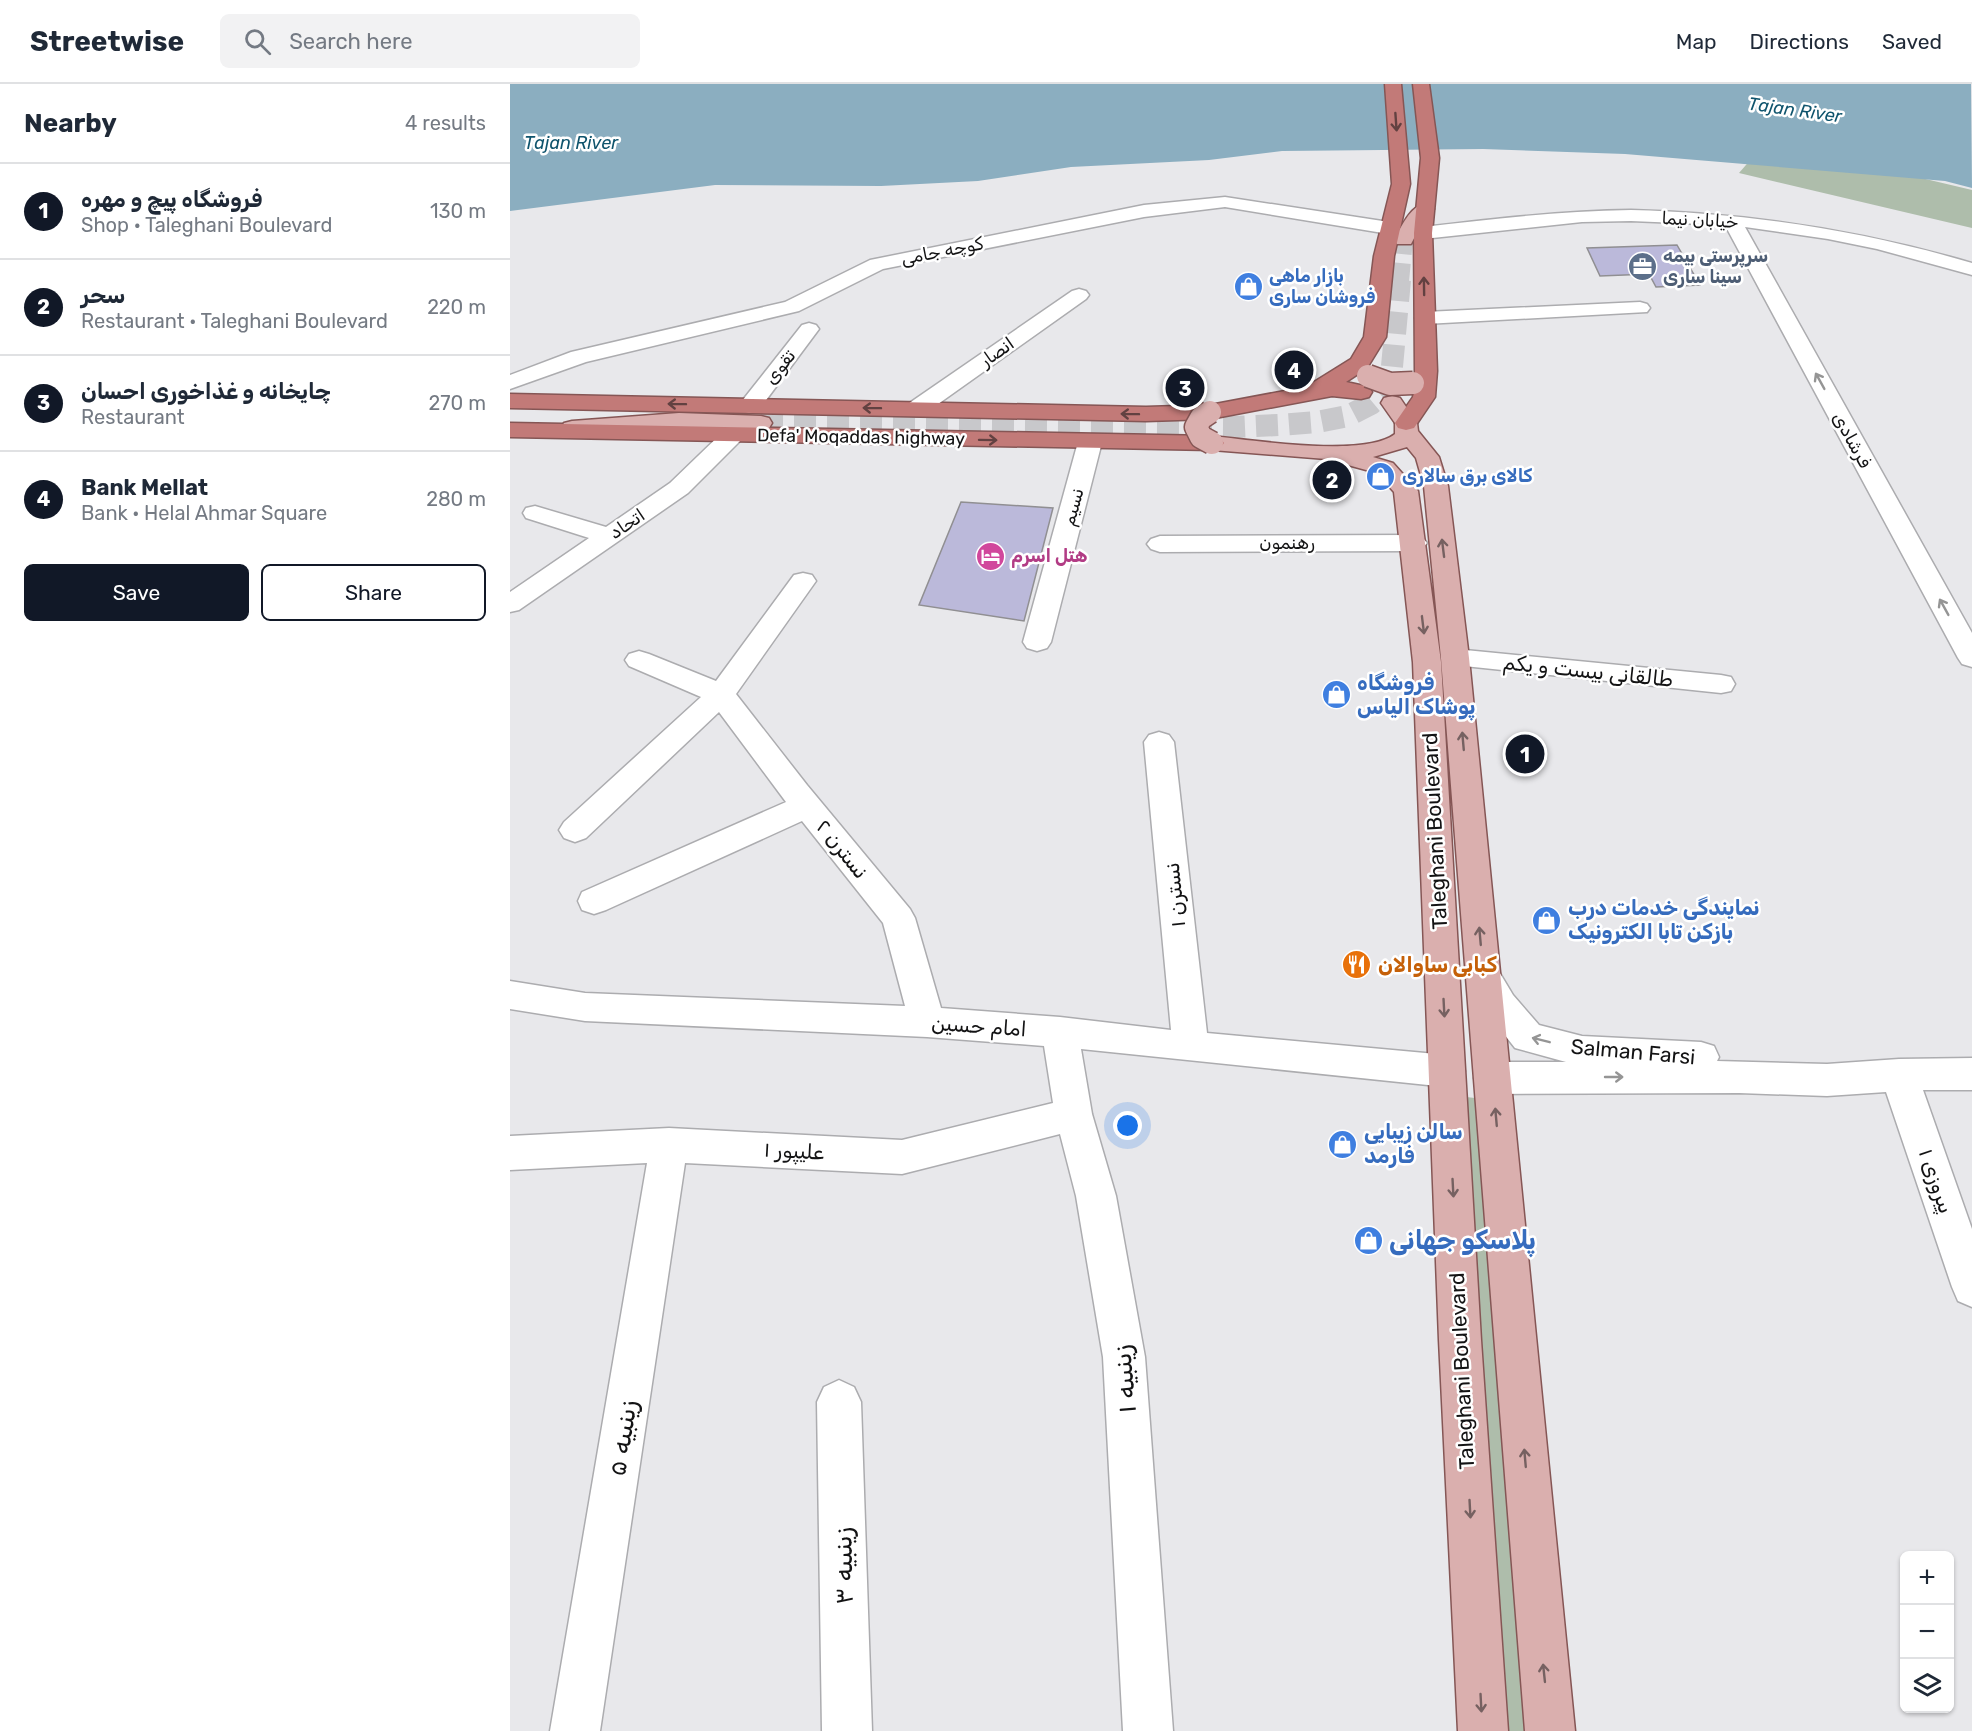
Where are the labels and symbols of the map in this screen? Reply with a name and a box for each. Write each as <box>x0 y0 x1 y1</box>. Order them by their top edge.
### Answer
water label: Tajan River <box>1747 93 1844 128</box>
one-way arrow <box>1390 111 1401 131</box>
water label: Tajan River <box>524 132 619 154</box>
street label: خیابان نیما <box>1661 207 1739 233</box>
street label: کوچه جامی <box>899 232 985 270</box>
place label: سرپرستی بیمه سینا ساری <box>1663 245 1768 288</box>
office icon: سرپرستی بیمه سینا ساری <box>1626 250 1658 282</box>
place label: بازار ماهی فروشان ساری <box>1269 265 1375 308</box>
shop icon: بازار ماهی فروشان ساری <box>1232 270 1264 302</box>
one-way arrow <box>1419 277 1430 297</box>
street label: انصار <box>975 332 1019 372</box>
street label: تقوی <box>760 345 801 389</box>
pin: 4 <box>1274 348 1314 392</box>
pin: 3 <box>1166 366 1204 410</box>
one-way arrow <box>1814 373 1826 390</box>
one-way arrow <box>668 398 688 410</box>
one-way arrow <box>863 402 883 414</box>
one-way arrow <box>1121 408 1141 419</box>
street label: فرشادی <box>1828 408 1876 472</box>
street label: Defa' Moqaddas highway <box>757 424 965 450</box>
one-way arrow <box>978 434 998 446</box>
pin: 2 <box>1312 458 1352 502</box>
shop icon: کالای برق سالاری <box>1365 460 1397 492</box>
place label: کالای برق سالاری <box>1402 465 1532 487</box>
street label: نسیم <box>1057 486 1090 528</box>
street label: اتحاد <box>605 504 649 544</box>
street label: رهنمون <box>1259 532 1315 554</box>
one-way arrow <box>1437 538 1448 558</box>
hotel icon: هتل اسرم <box>974 540 1006 572</box>
place label: هتل اسرم <box>1011 545 1087 568</box>
one-way arrow <box>1938 599 1950 616</box>
one-way arrow <box>1418 615 1429 635</box>
street label: طالقانی بیست و یکم <box>1501 649 1674 694</box>
place label: فروشگاه پوشاک الیاس <box>1357 670 1475 721</box>
shop icon: فروشگاه پوشاک الیاس <box>1320 679 1352 711</box>
street label: Taleghani Boulevard <box>1417 732 1452 930</box>
one-way arrow <box>1457 732 1468 752</box>
pin: 1 <box>1506 732 1544 776</box>
street label: نسترن ۲ <box>811 814 874 883</box>
street label: نسترن ۱ <box>1159 861 1190 929</box>
place label: نمایندگی خدمات درب بازکن تابا الکترونیک <box>1568 895 1760 945</box>
shop icon: نمایندگی خدمات درب بازکن تابا الکترونیک <box>1531 904 1563 936</box>
one-way arrow <box>1474 926 1485 946</box>
restaurant icon: کبابی ساوالان <box>1341 949 1373 981</box>
place label: کبابی ساوالان <box>1378 952 1498 977</box>
one-way arrow <box>1438 998 1449 1018</box>
street label: امام حسین <box>930 1010 1028 1042</box>
one-way arrow <box>1532 1034 1551 1046</box>
street label: Salman Farsi <box>1570 1034 1696 1069</box>
one-way arrow <box>1603 1071 1623 1083</box>
one-way arrow <box>1490 1107 1501 1127</box>
your location <box>1113 1111 1142 1140</box>
place label: سالن زیبایی فارمد <box>1364 1119 1463 1168</box>
shop icon: سالن زیبایی فارمد <box>1327 1128 1359 1160</box>
street label: علیپور ۱ <box>763 1136 825 1167</box>
street label: پیروزی ١ <box>1912 1145 1959 1217</box>
one-way arrow <box>1447 1178 1458 1198</box>
shop icon: پلاسکو جهانی <box>1352 1224 1384 1256</box>
place label: پلاسکو جهانی <box>1389 1225 1536 1258</box>
street label: Taleghani Boulevard <box>1444 1272 1479 1470</box>
street label: زینبیه ۱ <box>1106 1343 1143 1414</box>
street label: زینبیه ۵ <box>601 1398 644 1479</box>
one-way arrow <box>1519 1448 1530 1468</box>
one-way arrow <box>1465 1498 1476 1518</box>
street label: زینبیه ۳ <box>827 1527 860 1605</box>
one-way arrow <box>1538 1663 1549 1683</box>
one-way arrow <box>1476 1693 1487 1713</box>

